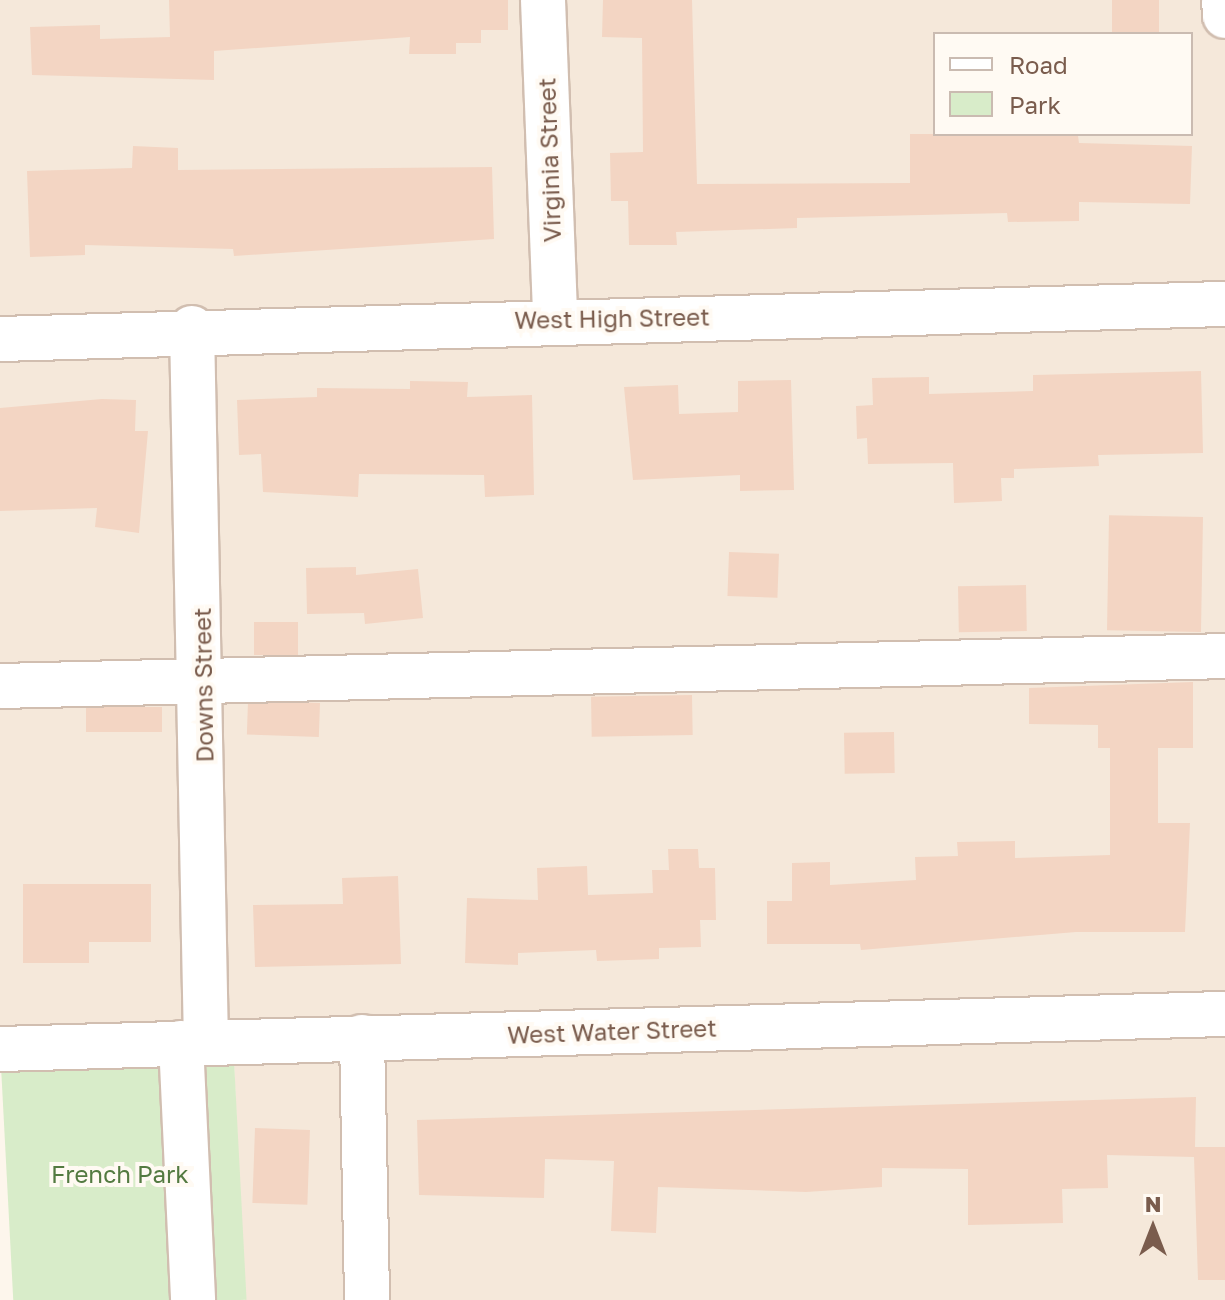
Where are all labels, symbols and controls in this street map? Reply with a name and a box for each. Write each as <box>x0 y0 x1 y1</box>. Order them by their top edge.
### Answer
legend <box>933 32 1193 136</box>
text: Road <box>1009 50 1068 79</box>
street label: Virginia Street <box>532 77 566 243</box>
text: Park <box>1009 90 1061 119</box>
street label: West High Street <box>514 302 710 334</box>
street label: Downs Street <box>187 607 219 763</box>
street label: West Water Street <box>507 1013 717 1049</box>
park label: French Park <box>51 1160 189 1188</box>
north arrow <box>1113 1188 1193 1268</box>
text: N <box>1145 1190 1161 1217</box>

